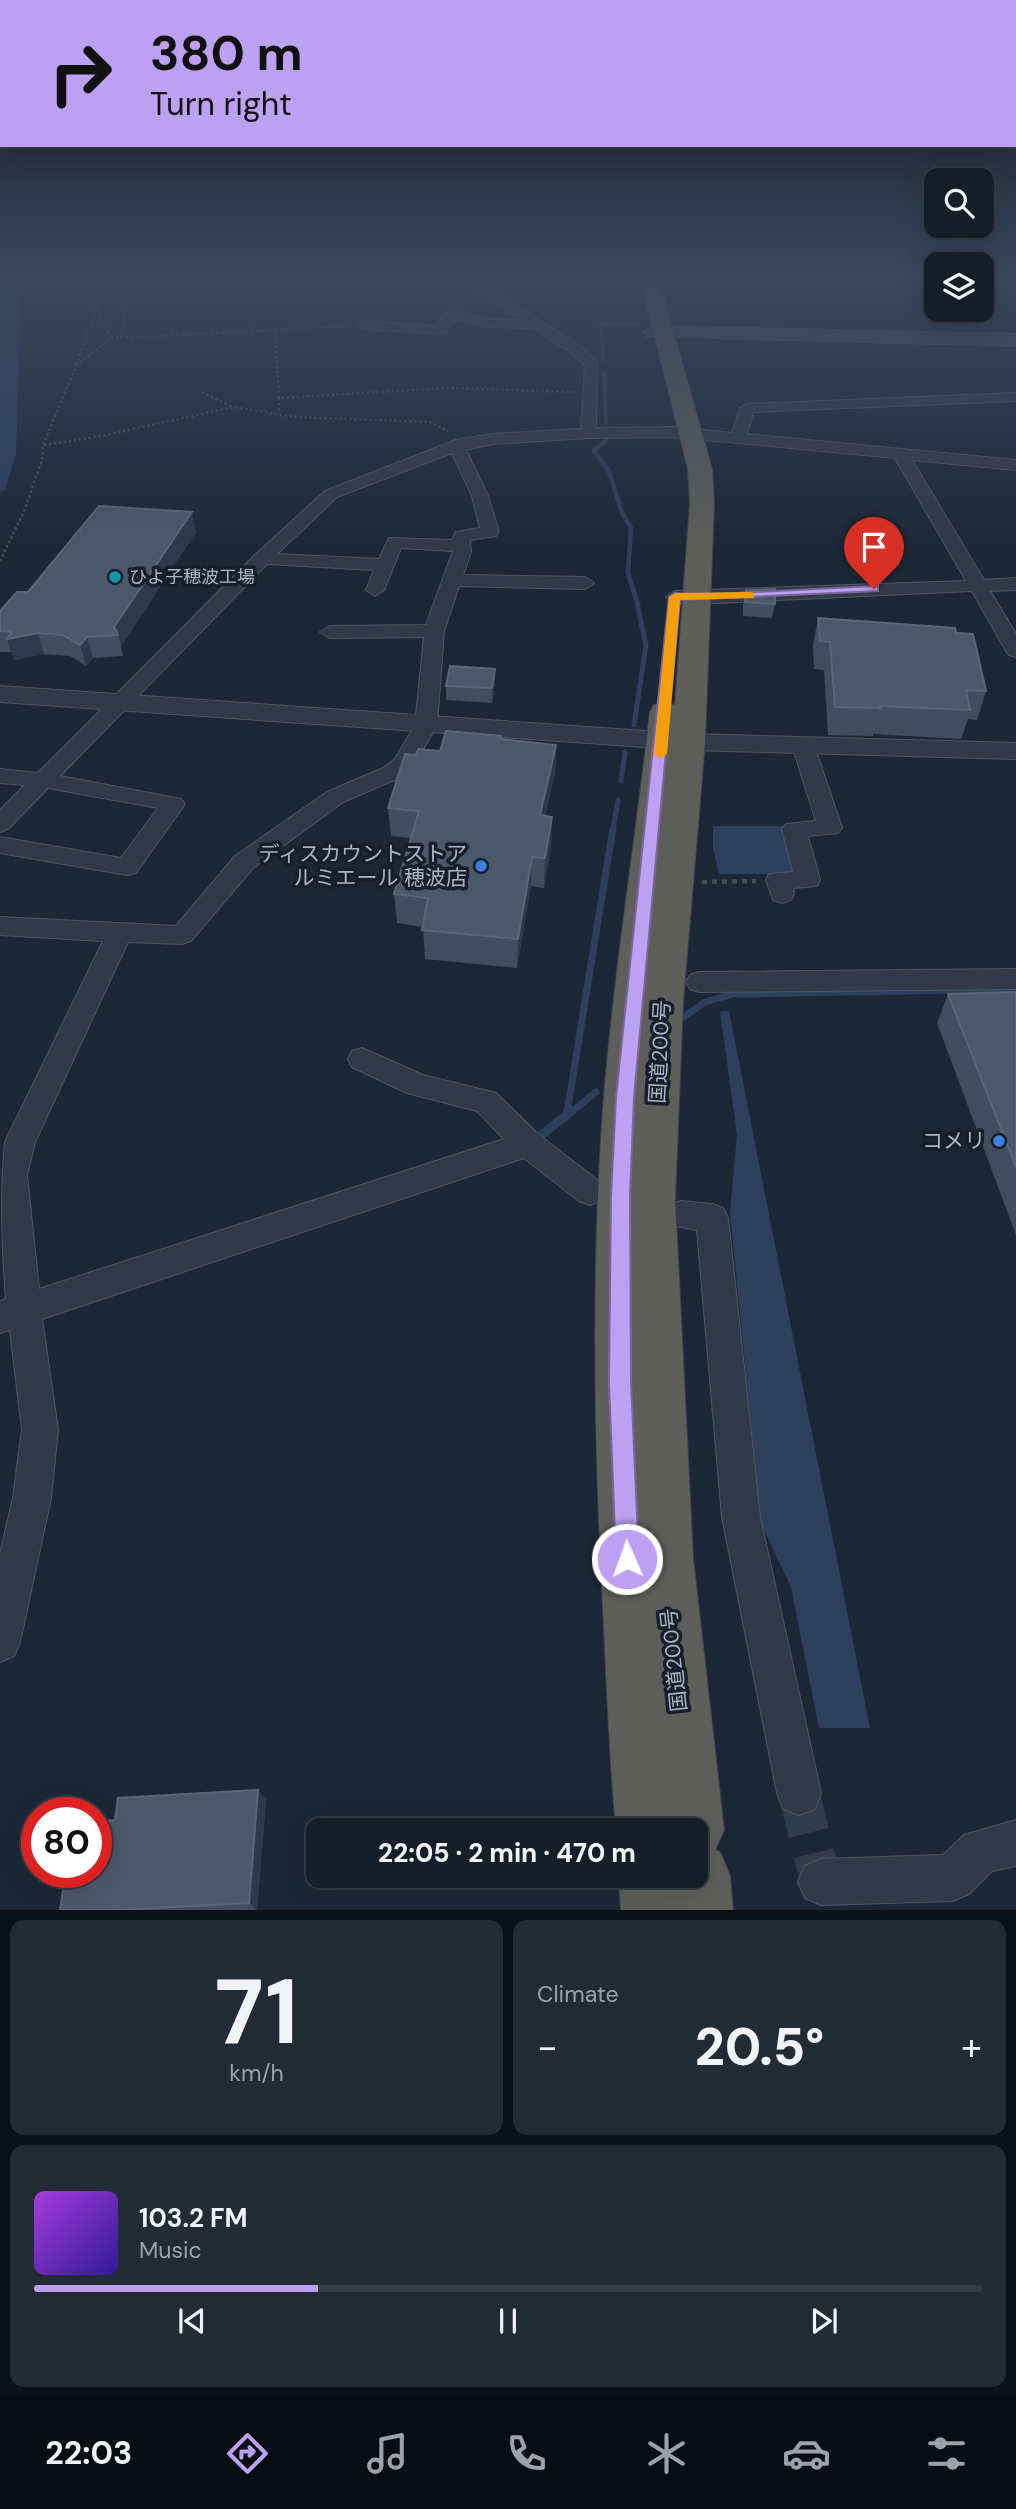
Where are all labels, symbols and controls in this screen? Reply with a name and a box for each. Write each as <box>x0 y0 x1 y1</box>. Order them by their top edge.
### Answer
text: 380 m <box>150 21 303 85</box>
icon: right <box>35 28 126 119</box>
text: Turn right <box>150 83 292 125</box>
map controls <box>924 168 994 322</box>
button: search <box>924 168 994 238</box>
button: layers <box>924 252 994 322</box>
pin <box>844 517 904 589</box>
icon: arrive <box>855 528 893 566</box>
place label: ひよ子穂波工場 <box>129 565 255 589</box>
marker: ひよ子穂波工場 <box>107 569 123 585</box>
place label: ディスカウントストア ルミエール 穂波店 <box>258 840 467 892</box>
marker: ディスカウントストア ルミエール 穂波店 <box>473 858 489 874</box>
street label: 国道200号 <box>643 1000 677 1104</box>
place label: コメリ <box>922 1127 985 1155</box>
marker: コメリ <box>991 1133 1007 1149</box>
position arrow <box>590 1522 664 1596</box>
street label: 国道200号 <box>655 1607 693 1713</box>
speed limit sign: 80 <box>21 1797 112 1888</box>
text: 22:05 · 2 min · 470 m <box>378 1836 636 1870</box>
text: 71 <box>215 1953 298 2071</box>
text: Climate <box>537 1979 619 2009</box>
text: 20.5° <box>695 2013 824 2081</box>
text: − <box>537 2022 558 2072</box>
text: + <box>961 2022 982 2072</box>
text: km/h <box>229 2058 284 2088</box>
text: 103.2 FM <box>139 2201 248 2235</box>
text: Music <box>139 2235 202 2265</box>
icon: previous <box>173 2302 211 2340</box>
icon: pause <box>489 2302 527 2340</box>
icon: next <box>805 2302 843 2340</box>
icon: directions <box>223 2429 272 2478</box>
icon: music <box>363 2429 412 2478</box>
icon: phone <box>502 2429 551 2478</box>
icon: climate <box>642 2429 691 2478</box>
icon: car <box>782 2429 831 2478</box>
icon: filters <box>922 2429 971 2478</box>
text: 22:03 <box>45 2432 132 2474</box>

